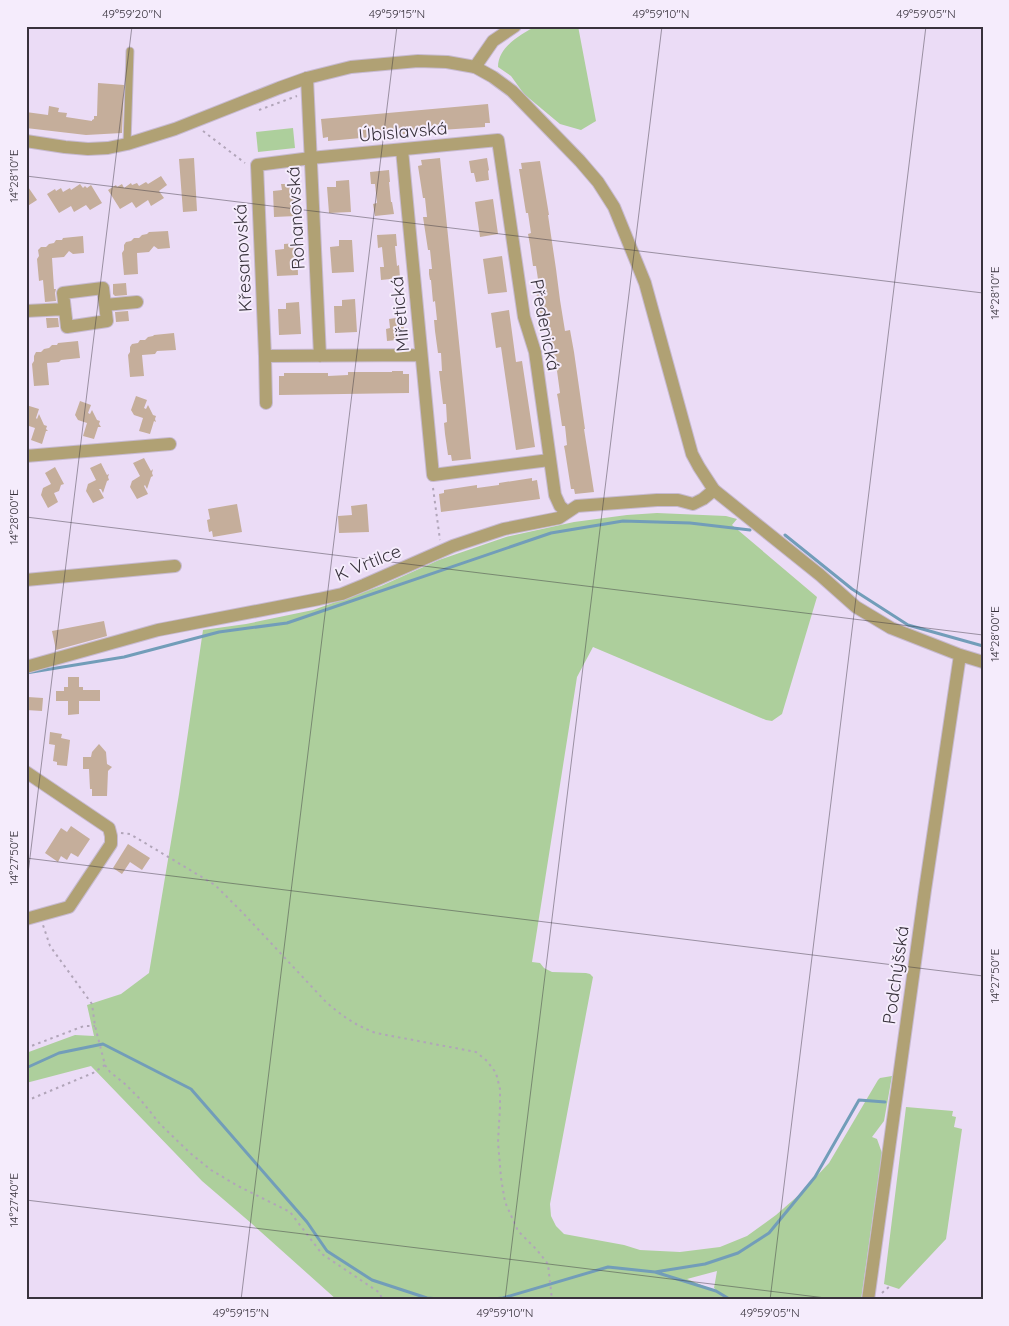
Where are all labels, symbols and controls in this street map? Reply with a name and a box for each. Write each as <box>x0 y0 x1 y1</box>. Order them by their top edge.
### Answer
text: 49°59'20"N <box>102 6 162 21</box>
text: 49°59'15"N <box>369 6 425 21</box>
text: 49°59'10"N <box>632 6 690 21</box>
text: 49°59'05"N <box>896 6 956 21</box>
street label: Úbislavská <box>358 116 448 147</box>
text: 14°28'10"E <box>6 149 21 203</box>
street label: Rohanovská <box>281 166 310 270</box>
street label: Křesanovská <box>228 203 257 313</box>
text: 14°28'10"E <box>987 266 1002 320</box>
street label: Miřetická <box>385 275 414 353</box>
street label: Předenická <box>525 277 566 373</box>
text: 14°28'00"E <box>6 489 21 545</box>
street label: K Vrtilce <box>331 539 404 586</box>
text: 14°28'00"E <box>987 606 1002 662</box>
text: 14°27'50"E <box>6 831 21 885</box>
street label: Podchýšská <box>877 924 914 1026</box>
text: 14°27'50"E <box>987 949 1002 1003</box>
text: 14°27'40"E <box>6 1173 21 1227</box>
text: 49°59'15"N <box>213 1305 269 1320</box>
text: 49°59'10"N <box>476 1305 534 1320</box>
text: 49°59'05"N <box>740 1305 800 1320</box>

